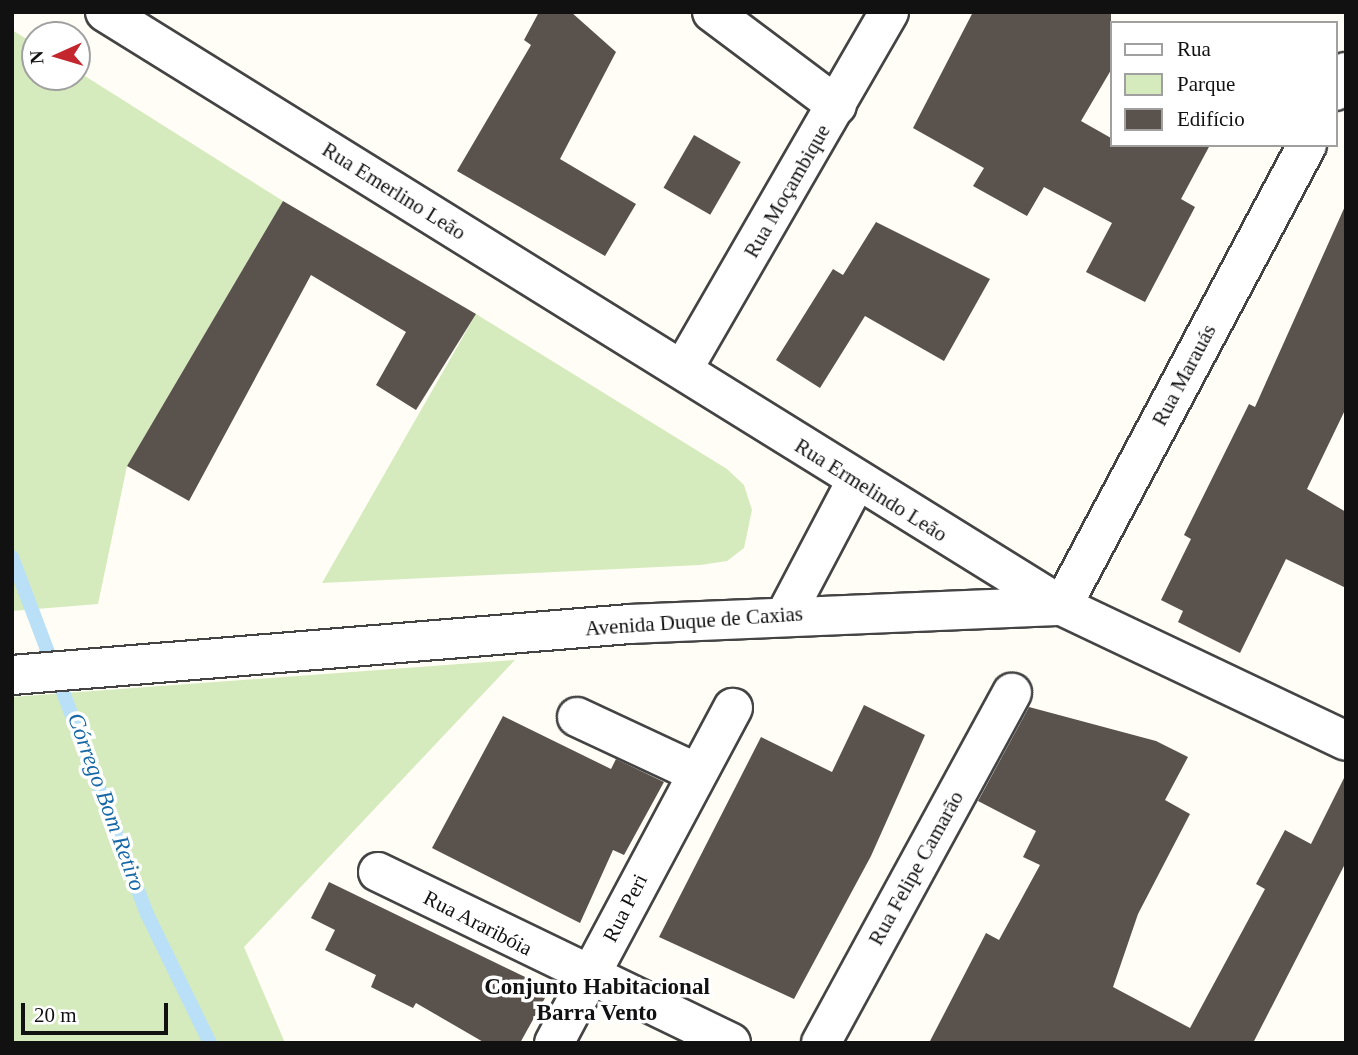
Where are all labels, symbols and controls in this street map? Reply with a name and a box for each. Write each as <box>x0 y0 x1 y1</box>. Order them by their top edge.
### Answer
north arrow <box>21 21 91 91</box>
legend <box>1110 21 1337 147</box>
text: Rua <box>1177 37 1211 61</box>
text: N <box>26 50 48 65</box>
text: Parque <box>1177 72 1235 96</box>
text: Edifício <box>1177 107 1245 131</box>
street label: Rua Moçambique <box>739 120 835 262</box>
street label: Rua Emerlino Leão <box>318 137 470 245</box>
street label: Rua Marauás <box>1147 320 1221 430</box>
street label: Rua Ermelindo Leão <box>790 433 952 547</box>
street label: Avenida Duque de Caxias <box>584 601 804 641</box>
water label: Córrego Bom Retiro <box>61 709 151 895</box>
street label: Rua Felipe Camarão <box>863 786 969 950</box>
street label: Rua Peri <box>597 870 653 946</box>
street label: Rua Araribóia <box>419 885 537 961</box>
district label: Conjunto Habitacional Barra Vento <box>484 973 710 1027</box>
scale bar <box>24 988 172 1032</box>
text: 20 m <box>34 1003 77 1027</box>

